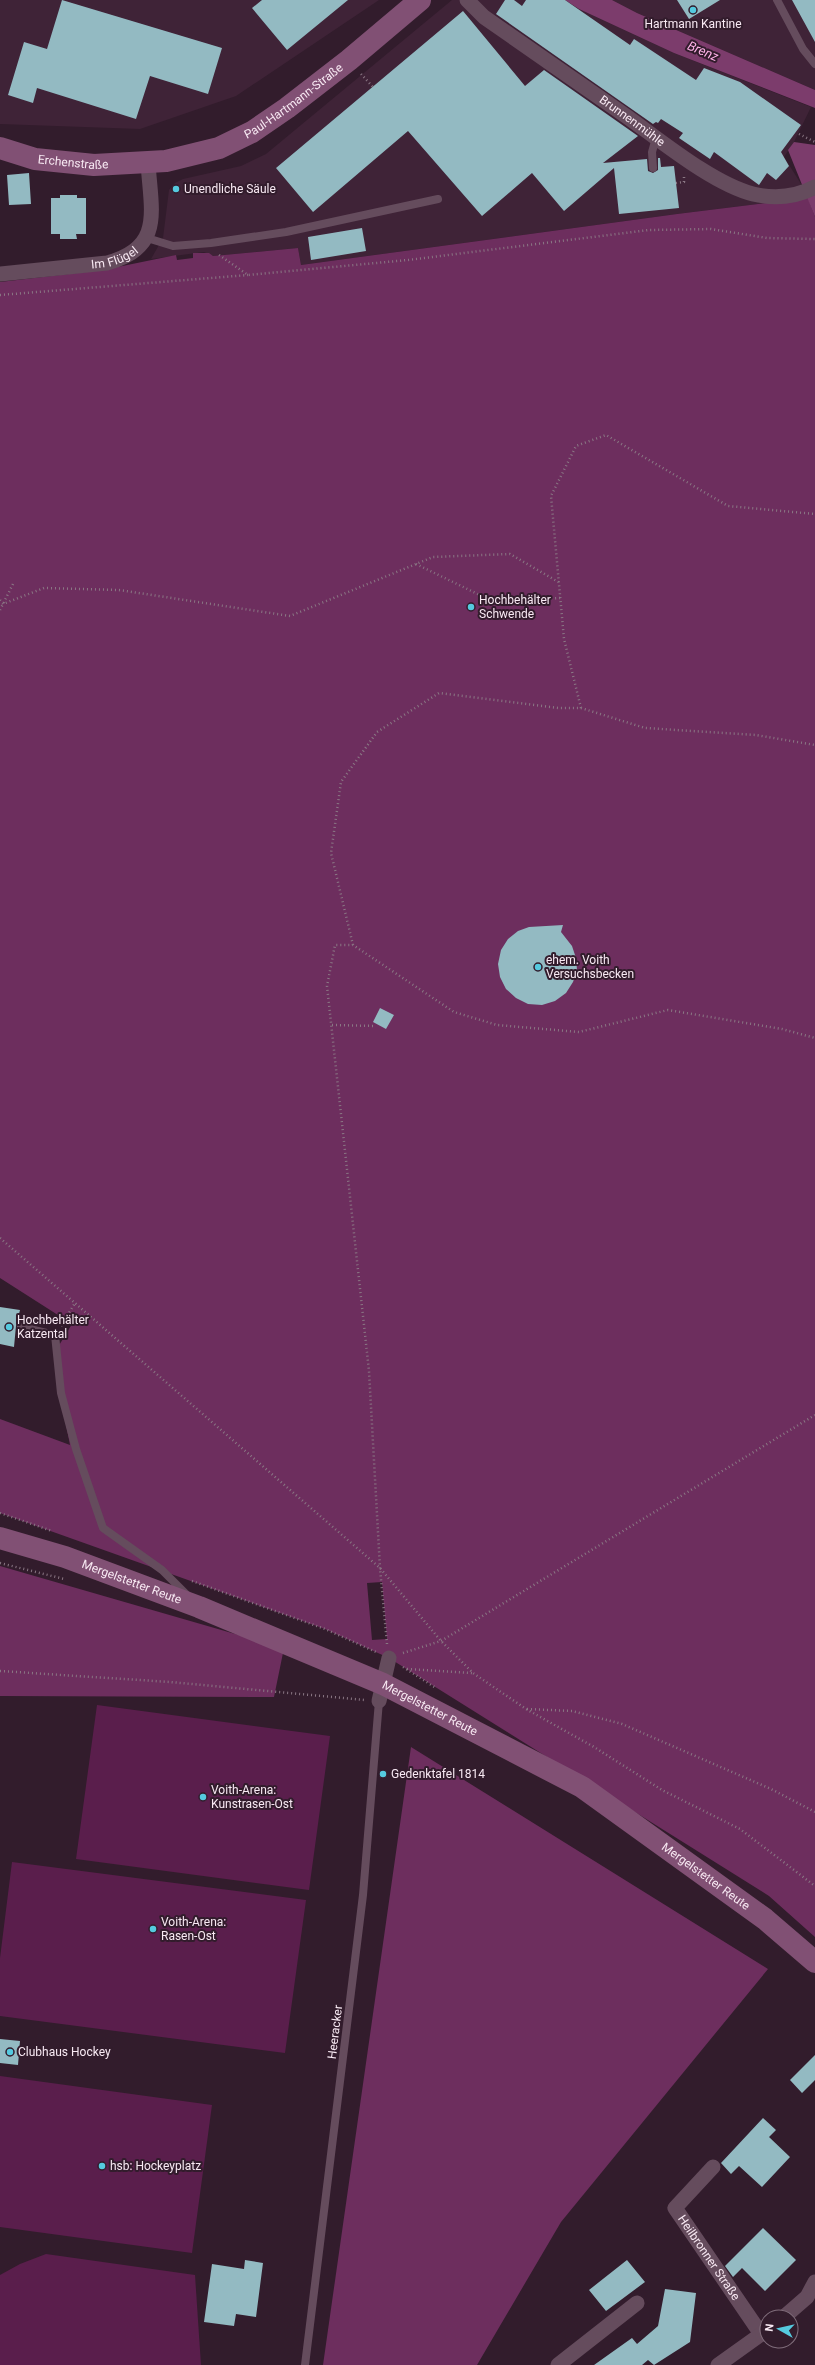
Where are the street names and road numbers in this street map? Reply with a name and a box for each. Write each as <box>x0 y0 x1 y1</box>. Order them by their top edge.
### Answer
street label: Paul-Hartmann-Straße <box>242 60 346 142</box>
street label: Brunnenmühle <box>597 93 668 149</box>
street label: Erchenstraße <box>37 152 109 172</box>
street label: Im Flügel <box>90 244 141 272</box>
street label: Mergelstetter Reute <box>80 1557 184 1607</box>
street label: Mergelstetter Reute <box>380 1678 480 1739</box>
street label: Mergelstetter Reute <box>659 1840 753 1913</box>
street label: Heeracker <box>325 2004 345 2060</box>
street label: Heilbronner Straße <box>675 2212 743 2303</box>

